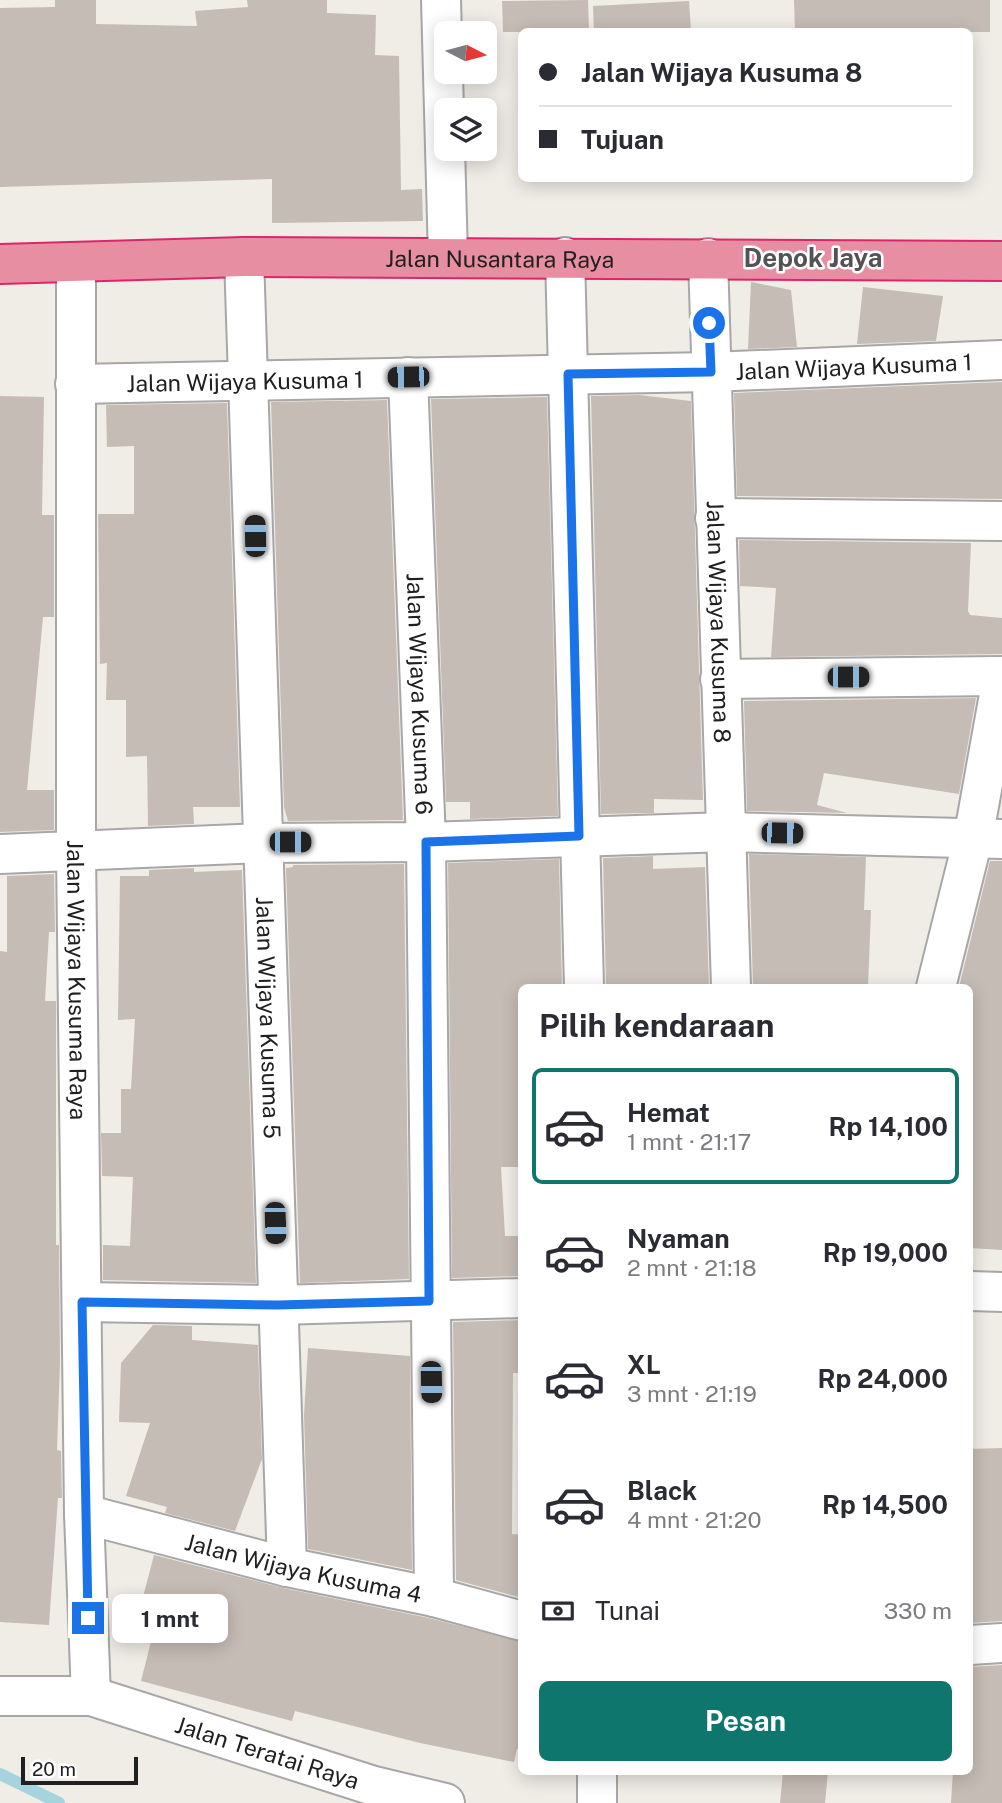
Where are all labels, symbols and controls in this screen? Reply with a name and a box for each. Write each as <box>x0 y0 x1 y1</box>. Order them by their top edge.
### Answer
north arrow <box>434 21 497 84</box>
map controls <box>434 21 497 161</box>
text: Jalan Wijaya Kusuma 8 <box>581 57 863 88</box>
button: layers <box>434 98 497 161</box>
text: Tujuan <box>581 124 664 155</box>
district label: Depok Jaya <box>744 242 882 273</box>
street label: Jalan Nusantara Raya <box>385 244 614 272</box>
route start <box>693 307 725 339</box>
street label: Jalan Wijaya Kusuma 1 <box>735 348 973 384</box>
street label: Jalan Wijaya Kusuma 1 <box>126 365 364 397</box>
car <box>387 366 430 388</box>
street label: Jalan Wijaya Kusuma 8 <box>702 500 737 743</box>
car <box>245 515 266 557</box>
street label: Jalan Wijaya Kusuma 6 <box>402 572 438 815</box>
car <box>828 667 870 688</box>
car <box>761 822 804 844</box>
car <box>270 832 312 853</box>
street label: Jalan Wijaya Kusuma Raya <box>62 840 93 1120</box>
street label: Jalan Wijaya Kusuma 5 <box>251 896 286 1139</box>
text: Pilih kendaraan <box>539 1007 774 1044</box>
icon: car <box>543 1095 606 1158</box>
text: Hemat <box>627 1097 710 1128</box>
text: Rp 14,100 <box>828 1111 948 1142</box>
text: 1 mnt · 21:17 <box>627 1128 751 1155</box>
car <box>264 1202 287 1244</box>
icon: car <box>543 1221 606 1284</box>
text: Nyaman <box>627 1223 730 1254</box>
text: Rp 19,000 <box>823 1237 948 1268</box>
text: 2 mnt · 21:18 <box>627 1254 757 1281</box>
icon: car <box>543 1347 606 1410</box>
text: XL <box>627 1349 661 1380</box>
car <box>421 1361 442 1403</box>
text: Rp 24,000 <box>818 1363 948 1394</box>
text: 3 mnt · 21:19 <box>627 1380 757 1407</box>
icon: car <box>543 1473 606 1536</box>
text: Black <box>627 1475 697 1506</box>
text: Rp 14,500 <box>822 1489 948 1520</box>
text: 4 mnt · 21:20 <box>627 1506 761 1533</box>
street label: Jalan Wijaya Kusuma 4 <box>182 1527 424 1608</box>
icon: cash <box>539 1592 577 1630</box>
callout: 1 mnt <box>112 1594 228 1642</box>
text: Tunai <box>595 1595 660 1626</box>
text: 330 m <box>884 1597 952 1624</box>
route end <box>72 1602 104 1634</box>
text: 1 mnt <box>141 1605 199 1632</box>
button: Pesan <box>539 1681 952 1761</box>
street label: Jalan Teratai Raya <box>172 1710 363 1794</box>
scale bar <box>21 1754 138 1786</box>
text: 20 m <box>32 1758 76 1780</box>

